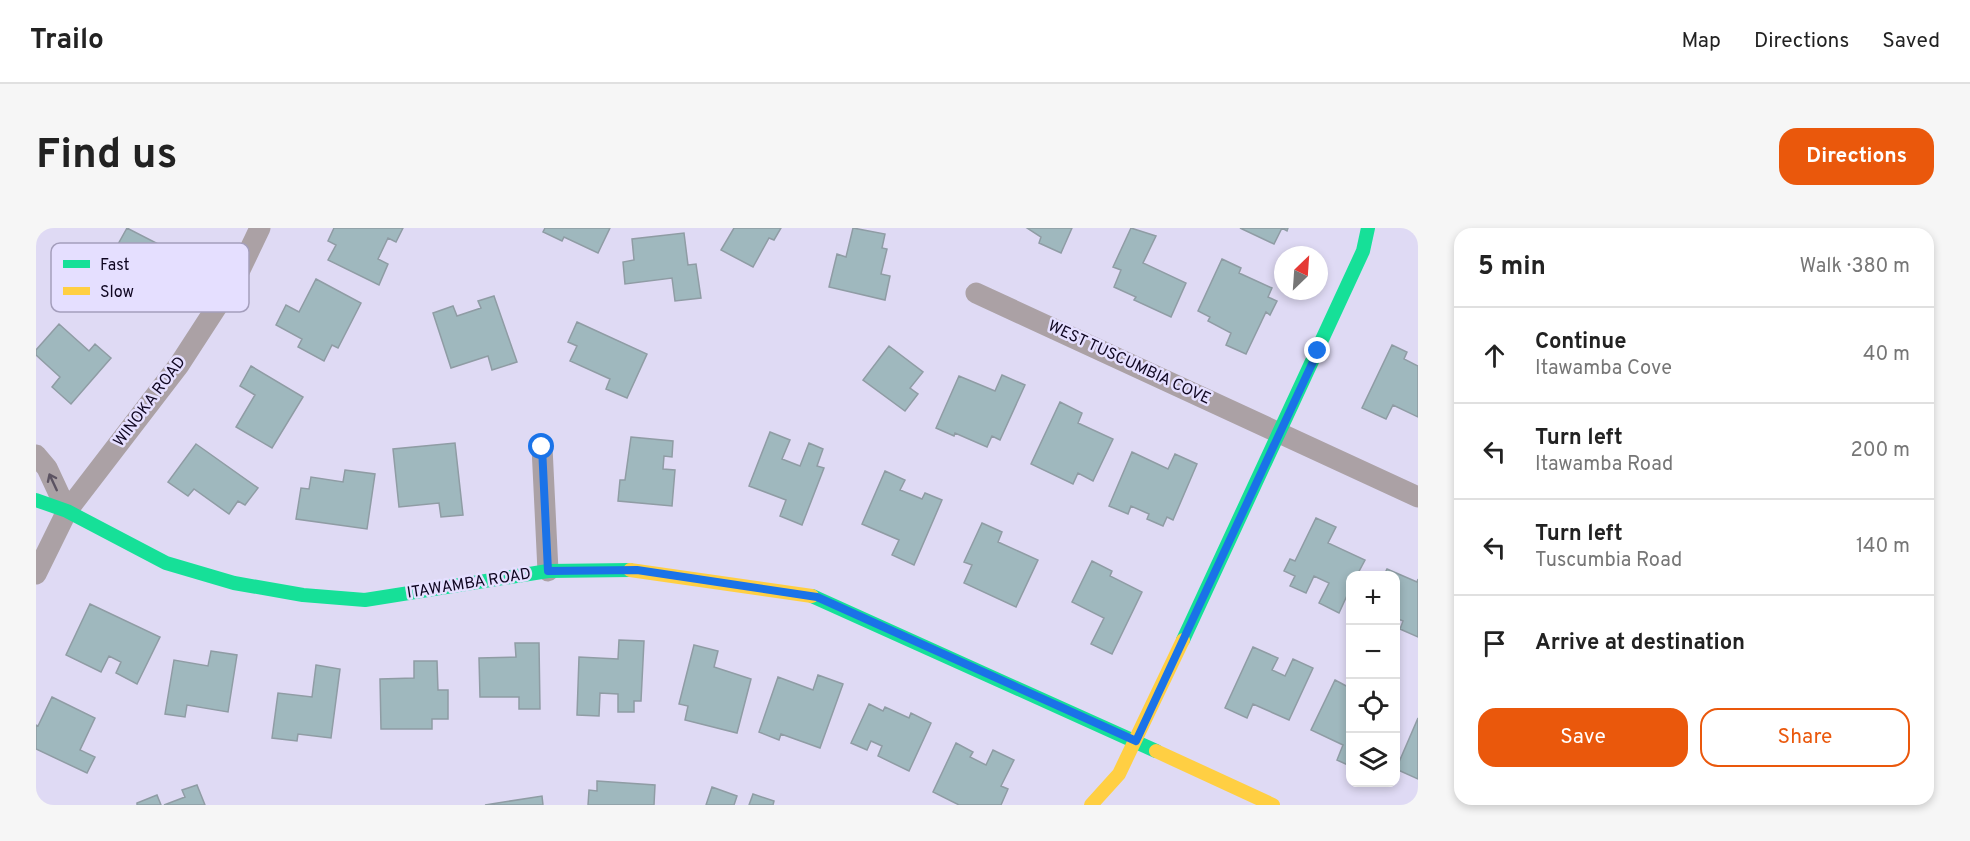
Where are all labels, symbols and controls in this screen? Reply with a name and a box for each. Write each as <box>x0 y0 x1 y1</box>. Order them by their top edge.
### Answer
text: Trailo <box>30 23 104 59</box>
text: Map <box>1681 28 1721 55</box>
text: Directions <box>1754 28 1849 55</box>
text: Saved <box>1882 28 1940 55</box>
button: Directions <box>1779 128 1934 185</box>
text: Find us <box>36 130 177 183</box>
legend <box>51 243 249 312</box>
north arrow <box>1274 246 1328 300</box>
text: 5 min <box>1478 251 1546 284</box>
text: Walk · 380 m <box>1799 254 1910 280</box>
text: Fast <box>100 256 130 276</box>
text: Slow <box>100 283 134 303</box>
street label: WEST TUSCUMBIA COVE <box>1044 317 1214 409</box>
text: Continue <box>1535 329 1626 356</box>
route end <box>1304 337 1330 363</box>
icon: ahead <box>1478 339 1511 372</box>
text: 40 m <box>1863 342 1910 368</box>
street label: WINOKA ROAD <box>109 353 191 451</box>
text: Itawamba Cove <box>1535 356 1672 382</box>
text: Turn left <box>1535 425 1623 452</box>
route start <box>528 433 554 459</box>
icon: left <box>1478 435 1511 468</box>
text: 200 m <box>1851 438 1910 464</box>
text: Itawamba Road <box>1535 452 1673 478</box>
one-way arrow <box>47 473 59 491</box>
text: Turn left <box>1535 521 1623 548</box>
icon: left <box>1478 531 1511 564</box>
text: 140 m <box>1856 534 1910 560</box>
text: Tuscumbia Road <box>1535 548 1682 574</box>
street label: ITAWAMBA ROAD <box>406 564 532 604</box>
map controls <box>1346 571 1400 787</box>
button: + <box>1346 571 1400 625</box>
button: − <box>1346 625 1400 679</box>
icon: arrive <box>1478 627 1511 660</box>
text: Arrive at destination <box>1535 630 1745 657</box>
button: locate <box>1346 679 1400 733</box>
button: Save <box>1478 708 1688 767</box>
button: Share <box>1700 708 1910 767</box>
button: layers <box>1346 733 1400 787</box>

